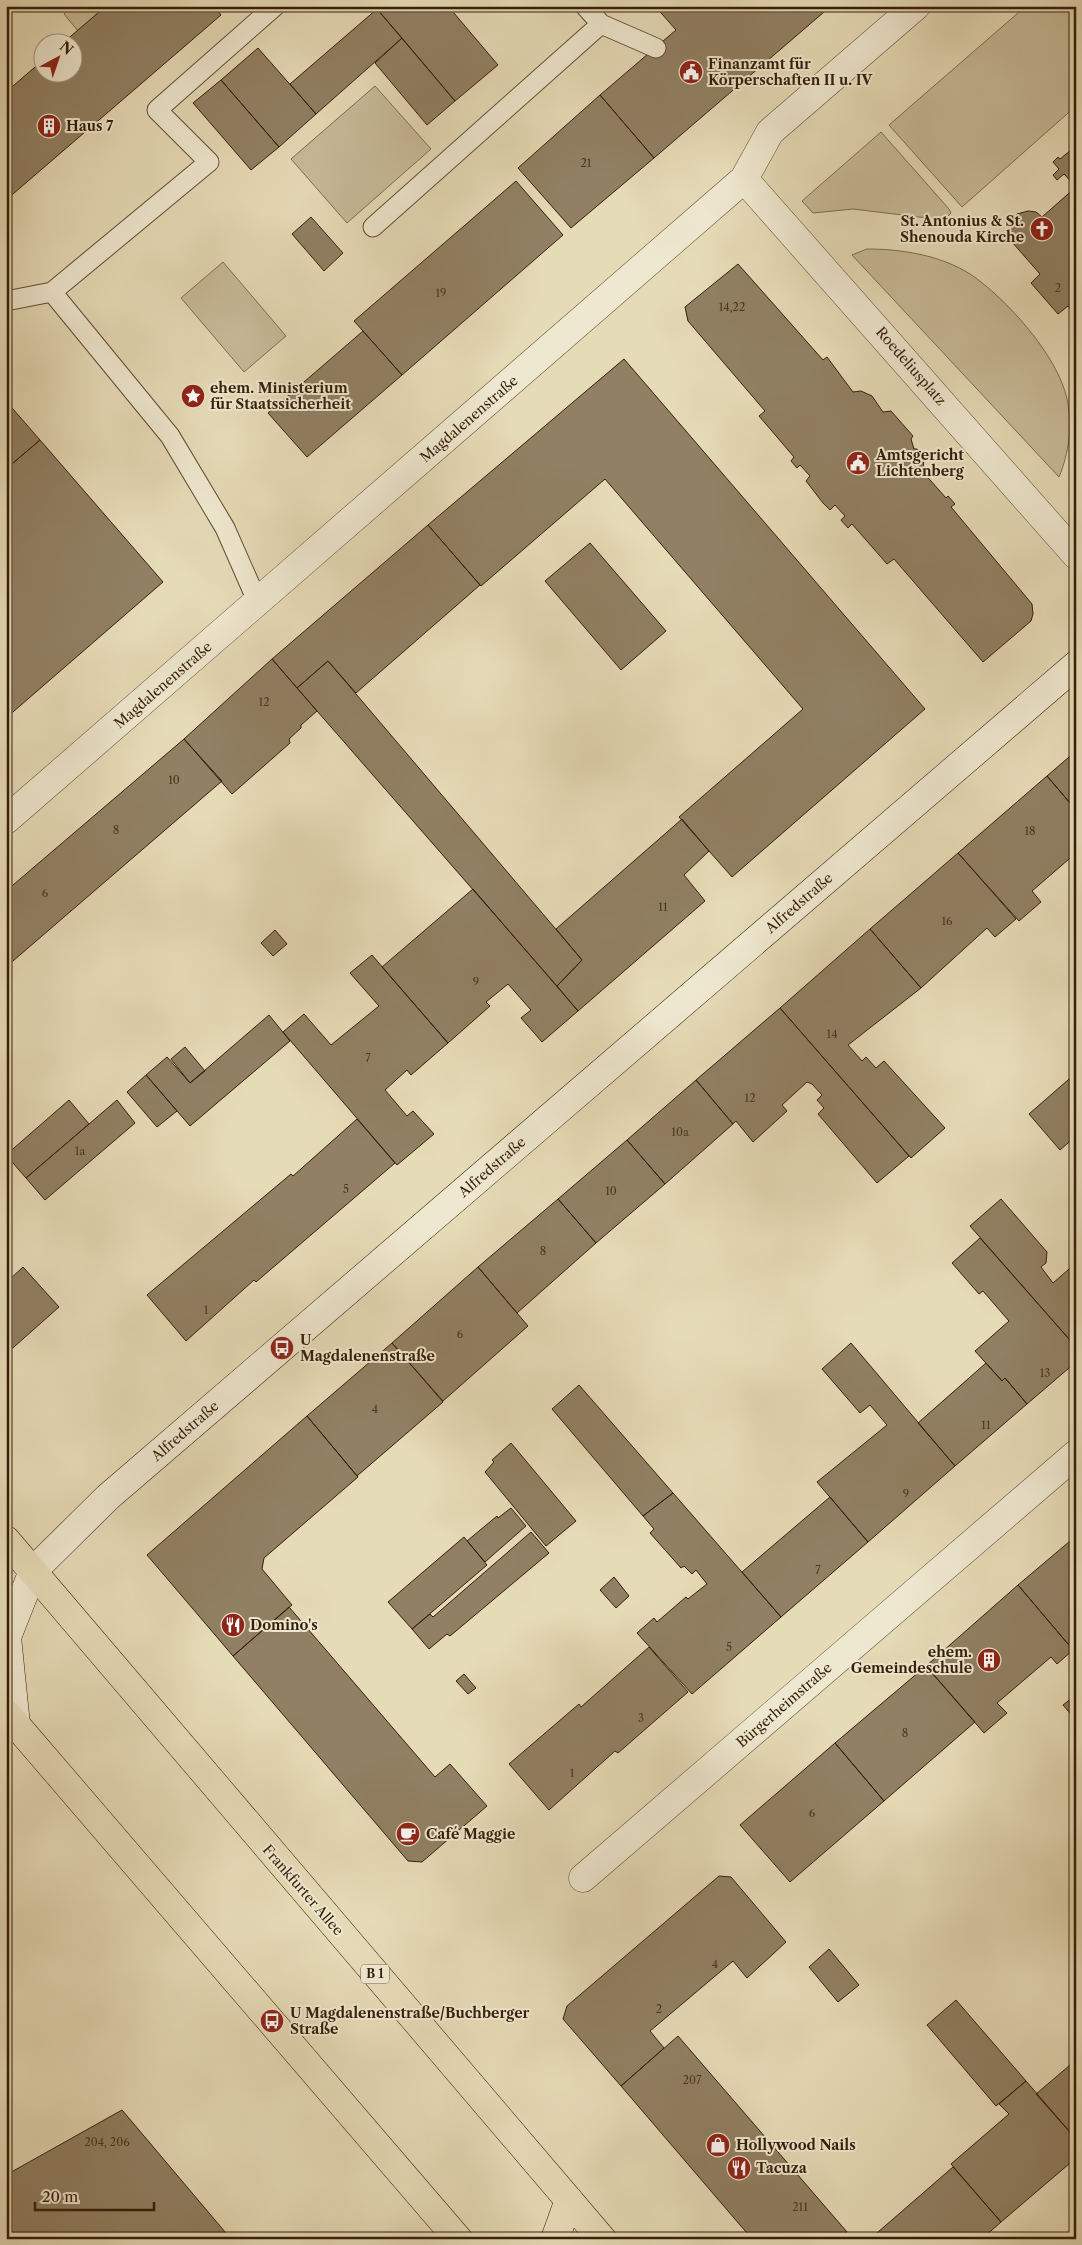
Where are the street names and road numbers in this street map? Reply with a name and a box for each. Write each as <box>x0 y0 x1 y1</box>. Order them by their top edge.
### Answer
street label: Roedeliusplatz <box>872 323 950 409</box>
street label: Magdalenenstraße <box>416 372 522 466</box>
street label: Magdalenenstraße <box>110 638 216 732</box>
street label: Alfredstraße <box>761 869 836 938</box>
street label: Alfredstraße <box>454 1133 529 1202</box>
street label: Alfredstraße <box>147 1397 222 1466</box>
street label: Bürgerheimstraße <box>733 1659 836 1751</box>
street label: Frankfurter Allee <box>259 1841 347 1939</box>
road number: B 1 <box>361 1965 389 1984</box>

